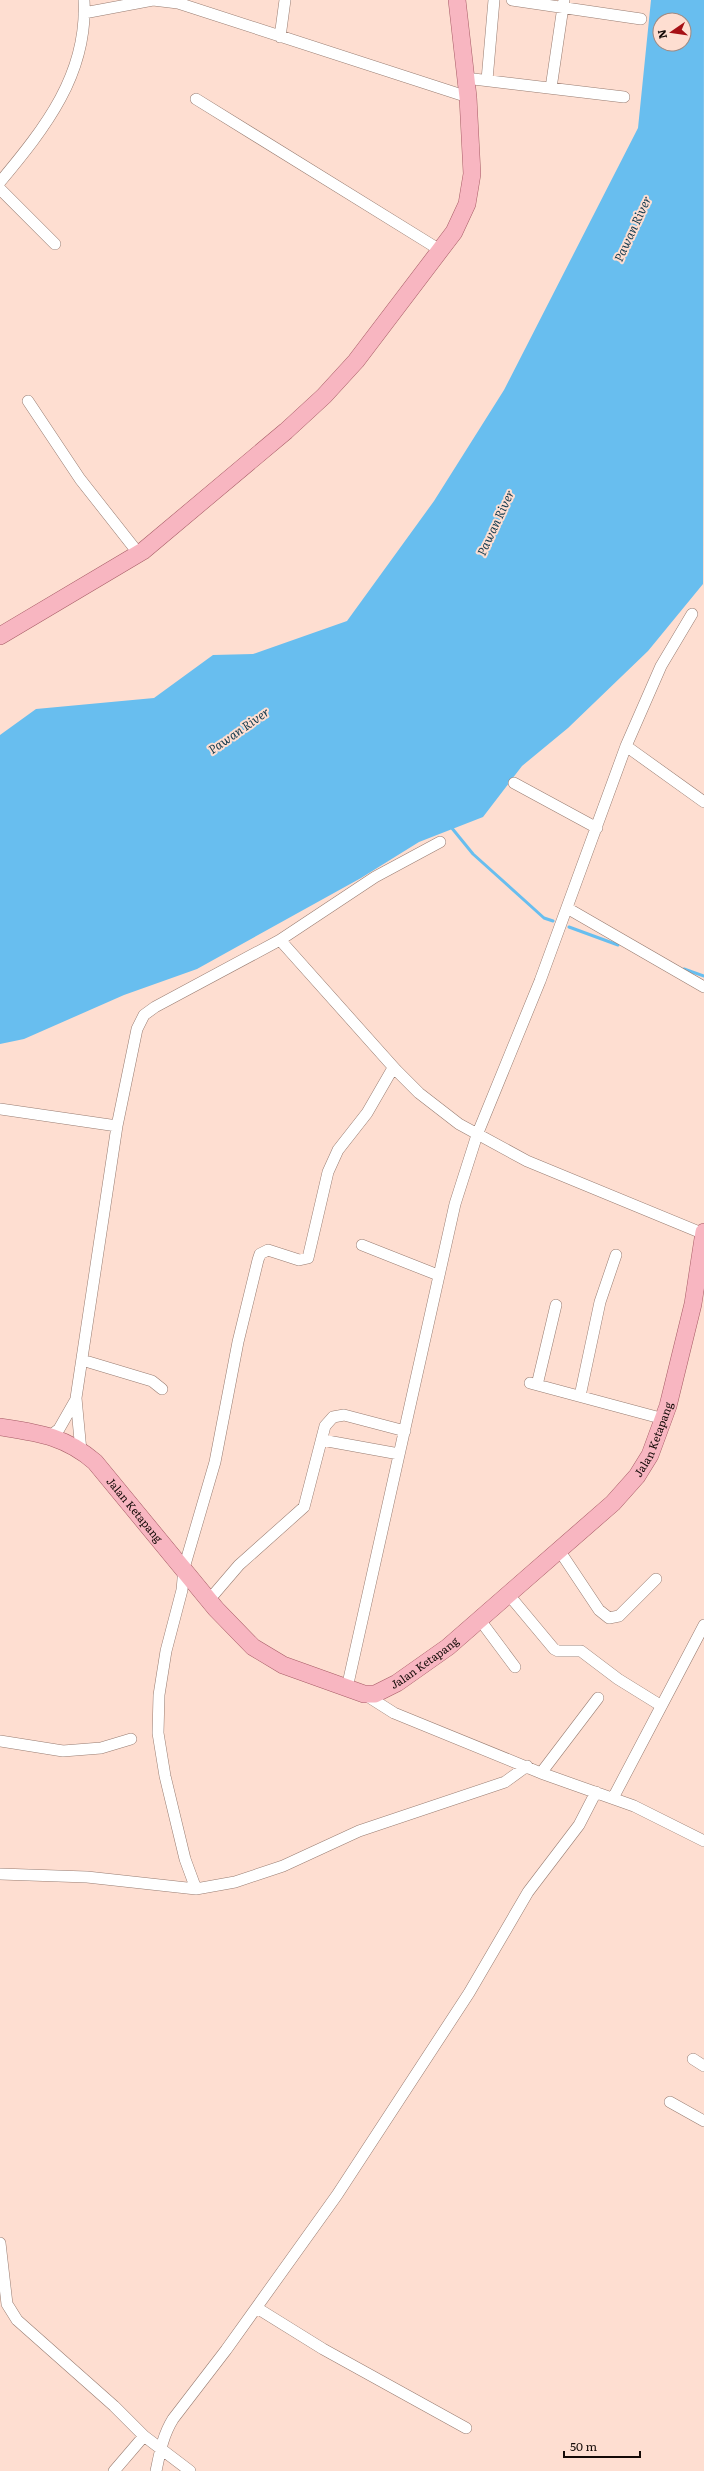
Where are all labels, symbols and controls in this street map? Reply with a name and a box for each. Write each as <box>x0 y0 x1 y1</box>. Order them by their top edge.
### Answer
north arrow <box>652 12 692 52</box>
text: N <box>652 28 670 41</box>
water label: Pawan River <box>609 192 655 264</box>
water label: Pawan River <box>472 486 518 558</box>
water label: Pawan River <box>204 702 273 758</box>
street label: Jalan Ketapang <box>629 1399 676 1479</box>
street label: Jalan Ketapang <box>103 1473 168 1546</box>
street label: Jalan Ketapang <box>387 1632 462 1692</box>
scale bar <box>564 2433 640 2459</box>
text: 50 m <box>570 2437 597 2455</box>

